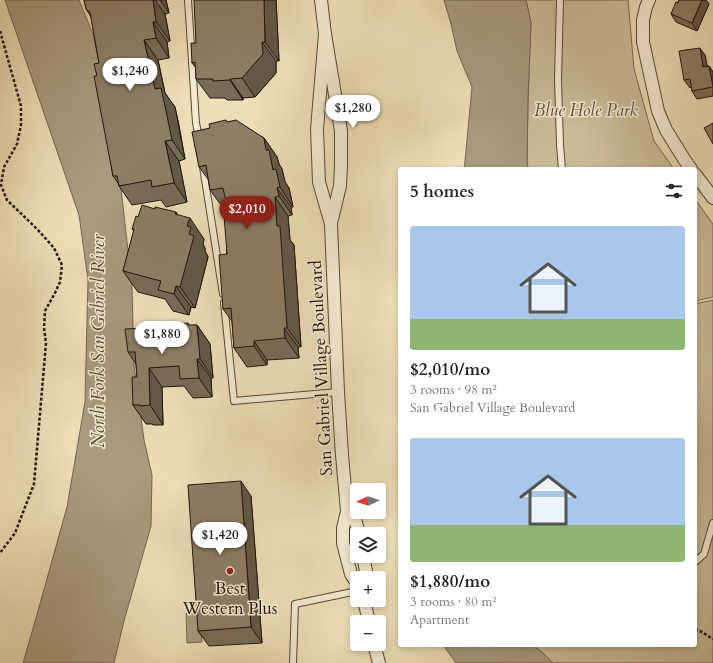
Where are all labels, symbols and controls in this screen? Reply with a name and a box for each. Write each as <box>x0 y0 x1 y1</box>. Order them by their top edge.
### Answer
pin: $1,240 <box>97 58 163 92</box>
text: $1,240 <box>111 62 149 80</box>
pin: $1,280 <box>320 95 386 129</box>
text: $1,280 <box>334 99 372 117</box>
park label: Blue Hole Park <box>534 99 639 122</box>
text: 5 homes <box>410 180 474 203</box>
icon: filters <box>663 180 685 202</box>
pin: $2,010 <box>214 196 280 230</box>
text: $2,010 <box>228 200 266 218</box>
water label: North Fork San Gabriel River <box>86 233 111 448</box>
icon: home <box>512 252 584 324</box>
street label: San Gabriel Village Boulevard <box>304 260 338 476</box>
pin: $1,880 <box>129 321 195 355</box>
text: $1,880 <box>143 325 181 343</box>
text: $2,010/mo <box>410 358 490 381</box>
text: 3 rooms · 98 m² <box>410 381 497 399</box>
text: San Gabriel Village Boulevard <box>410 399 575 417</box>
icon: home <box>512 464 584 536</box>
north arrow <box>350 483 386 519</box>
map controls <box>350 483 386 651</box>
pin: $1,420 <box>187 522 253 556</box>
text: $1,420 <box>201 526 239 544</box>
button: layers <box>350 527 386 563</box>
marker: Best Western Plus <box>225 566 235 576</box>
text: $1,880/mo <box>410 570 490 593</box>
button: + <box>350 571 386 607</box>
place label: Best Western Plus <box>181 577 278 620</box>
text: 3 rooms · 80 m² <box>410 593 497 611</box>
text: Apartment <box>410 611 469 629</box>
button: − <box>350 615 386 651</box>

